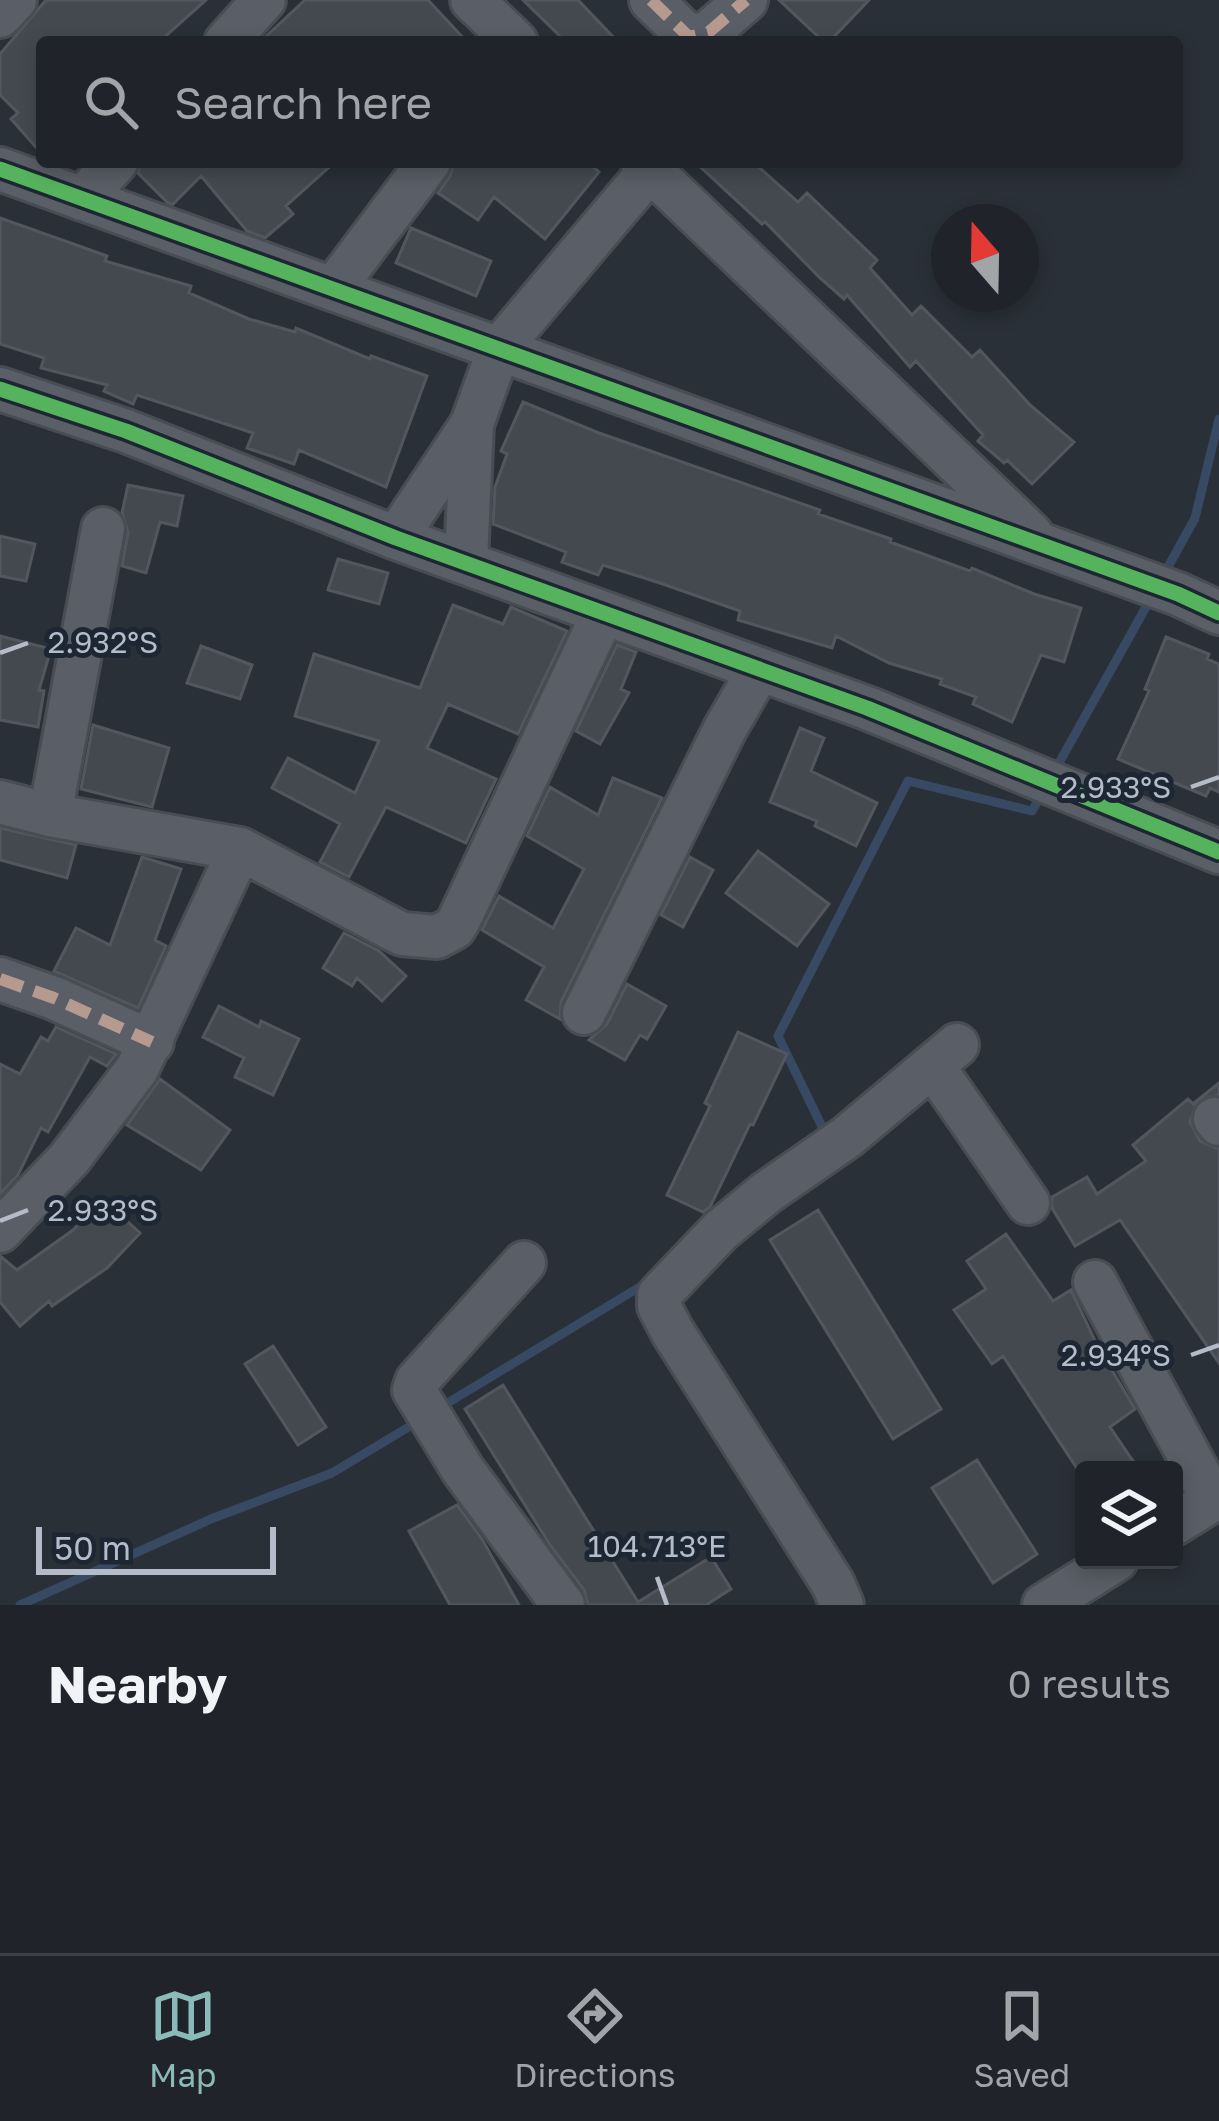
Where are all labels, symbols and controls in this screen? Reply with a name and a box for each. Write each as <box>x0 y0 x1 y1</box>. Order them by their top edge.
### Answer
search box <box>36 36 1183 168</box>
icon: search <box>78 69 144 135</box>
text: Search here <box>174 75 432 129</box>
north arrow <box>931 204 1039 312</box>
text: 2.932°S <box>48 624 158 660</box>
text: 2.933°S <box>1061 769 1171 805</box>
text: 2.933°S <box>48 1192 158 1228</box>
text: 2.934°S <box>1061 1337 1171 1373</box>
map controls <box>1075 1461 1183 1569</box>
button: layers <box>1075 1461 1183 1569</box>
scale bar <box>36 1521 276 1574</box>
text: 50 m <box>54 1528 131 1567</box>
text: 104.713°E <box>588 1528 726 1564</box>
text: Nearby <box>48 1653 227 1714</box>
text: 0 results <box>1007 1660 1171 1707</box>
tab: Map <box>149 1983 216 2094</box>
tab: Directions <box>514 1983 676 2094</box>
tab: Saved <box>974 1983 1070 2094</box>

